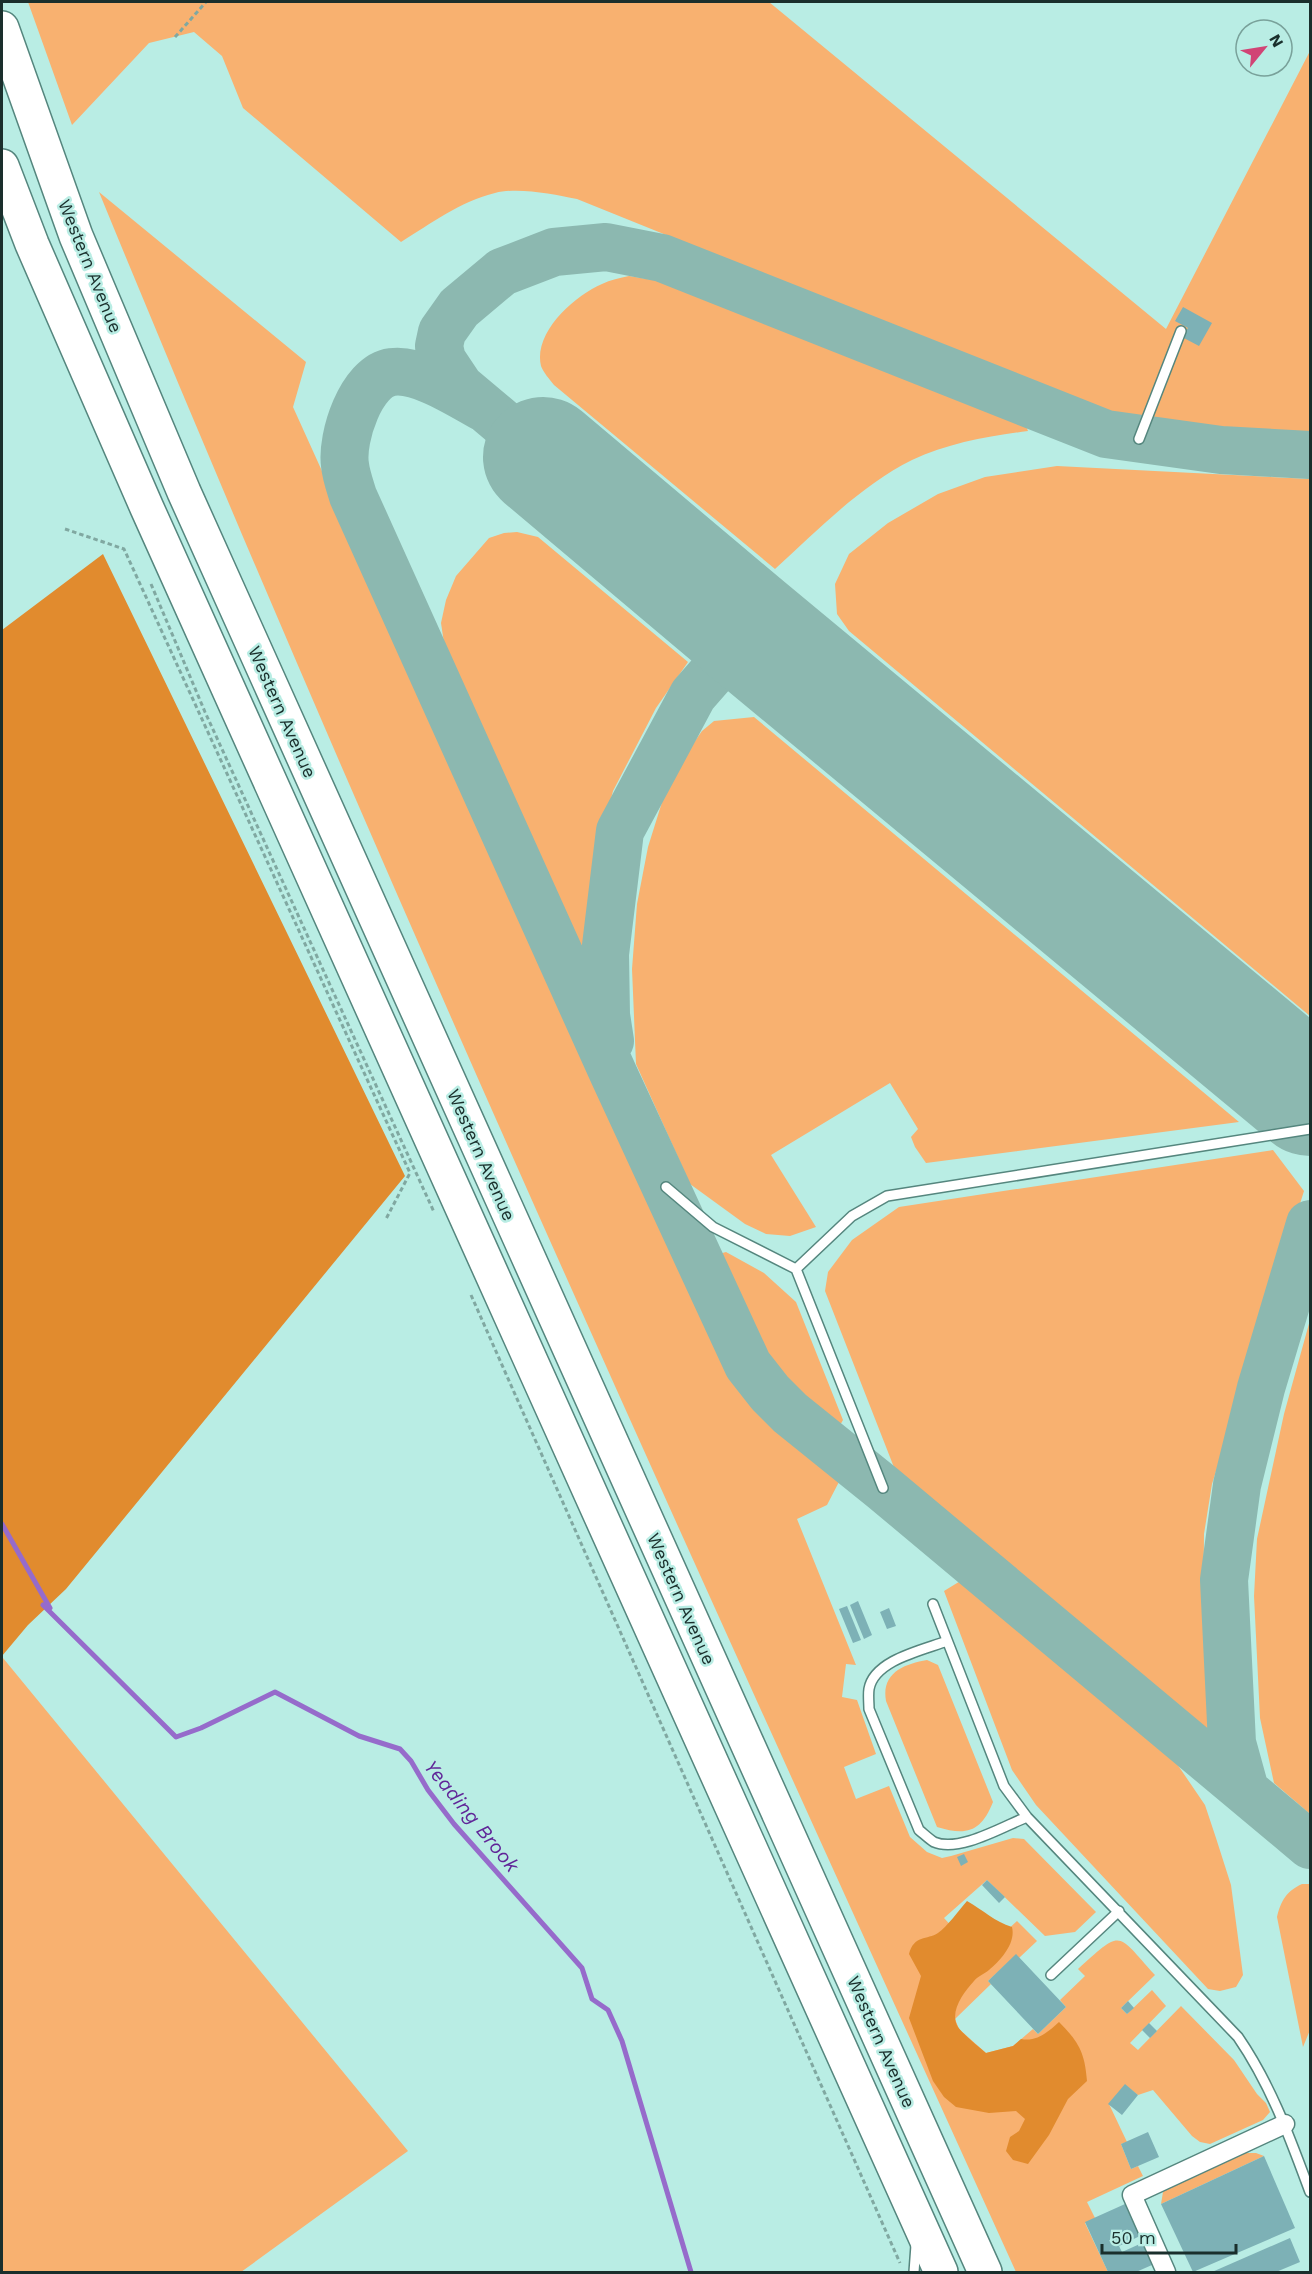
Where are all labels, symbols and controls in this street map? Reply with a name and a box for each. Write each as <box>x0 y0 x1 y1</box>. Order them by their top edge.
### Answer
north arrow <box>1234 18 1294 78</box>
text: N <box>1265 31 1288 51</box>
street label: Western Avenue <box>54 196 127 336</box>
street label: Western Avenue <box>244 643 321 781</box>
street label: Western Avenue <box>443 1086 520 1224</box>
street label: Western Avenue <box>643 1530 720 1668</box>
water label: Yeading Brook <box>419 1755 525 1878</box>
street label: Western Avenue <box>843 1973 920 2111</box>
scale bar <box>1102 2217 1236 2255</box>
text: 50 m <box>1111 2227 1156 2248</box>

